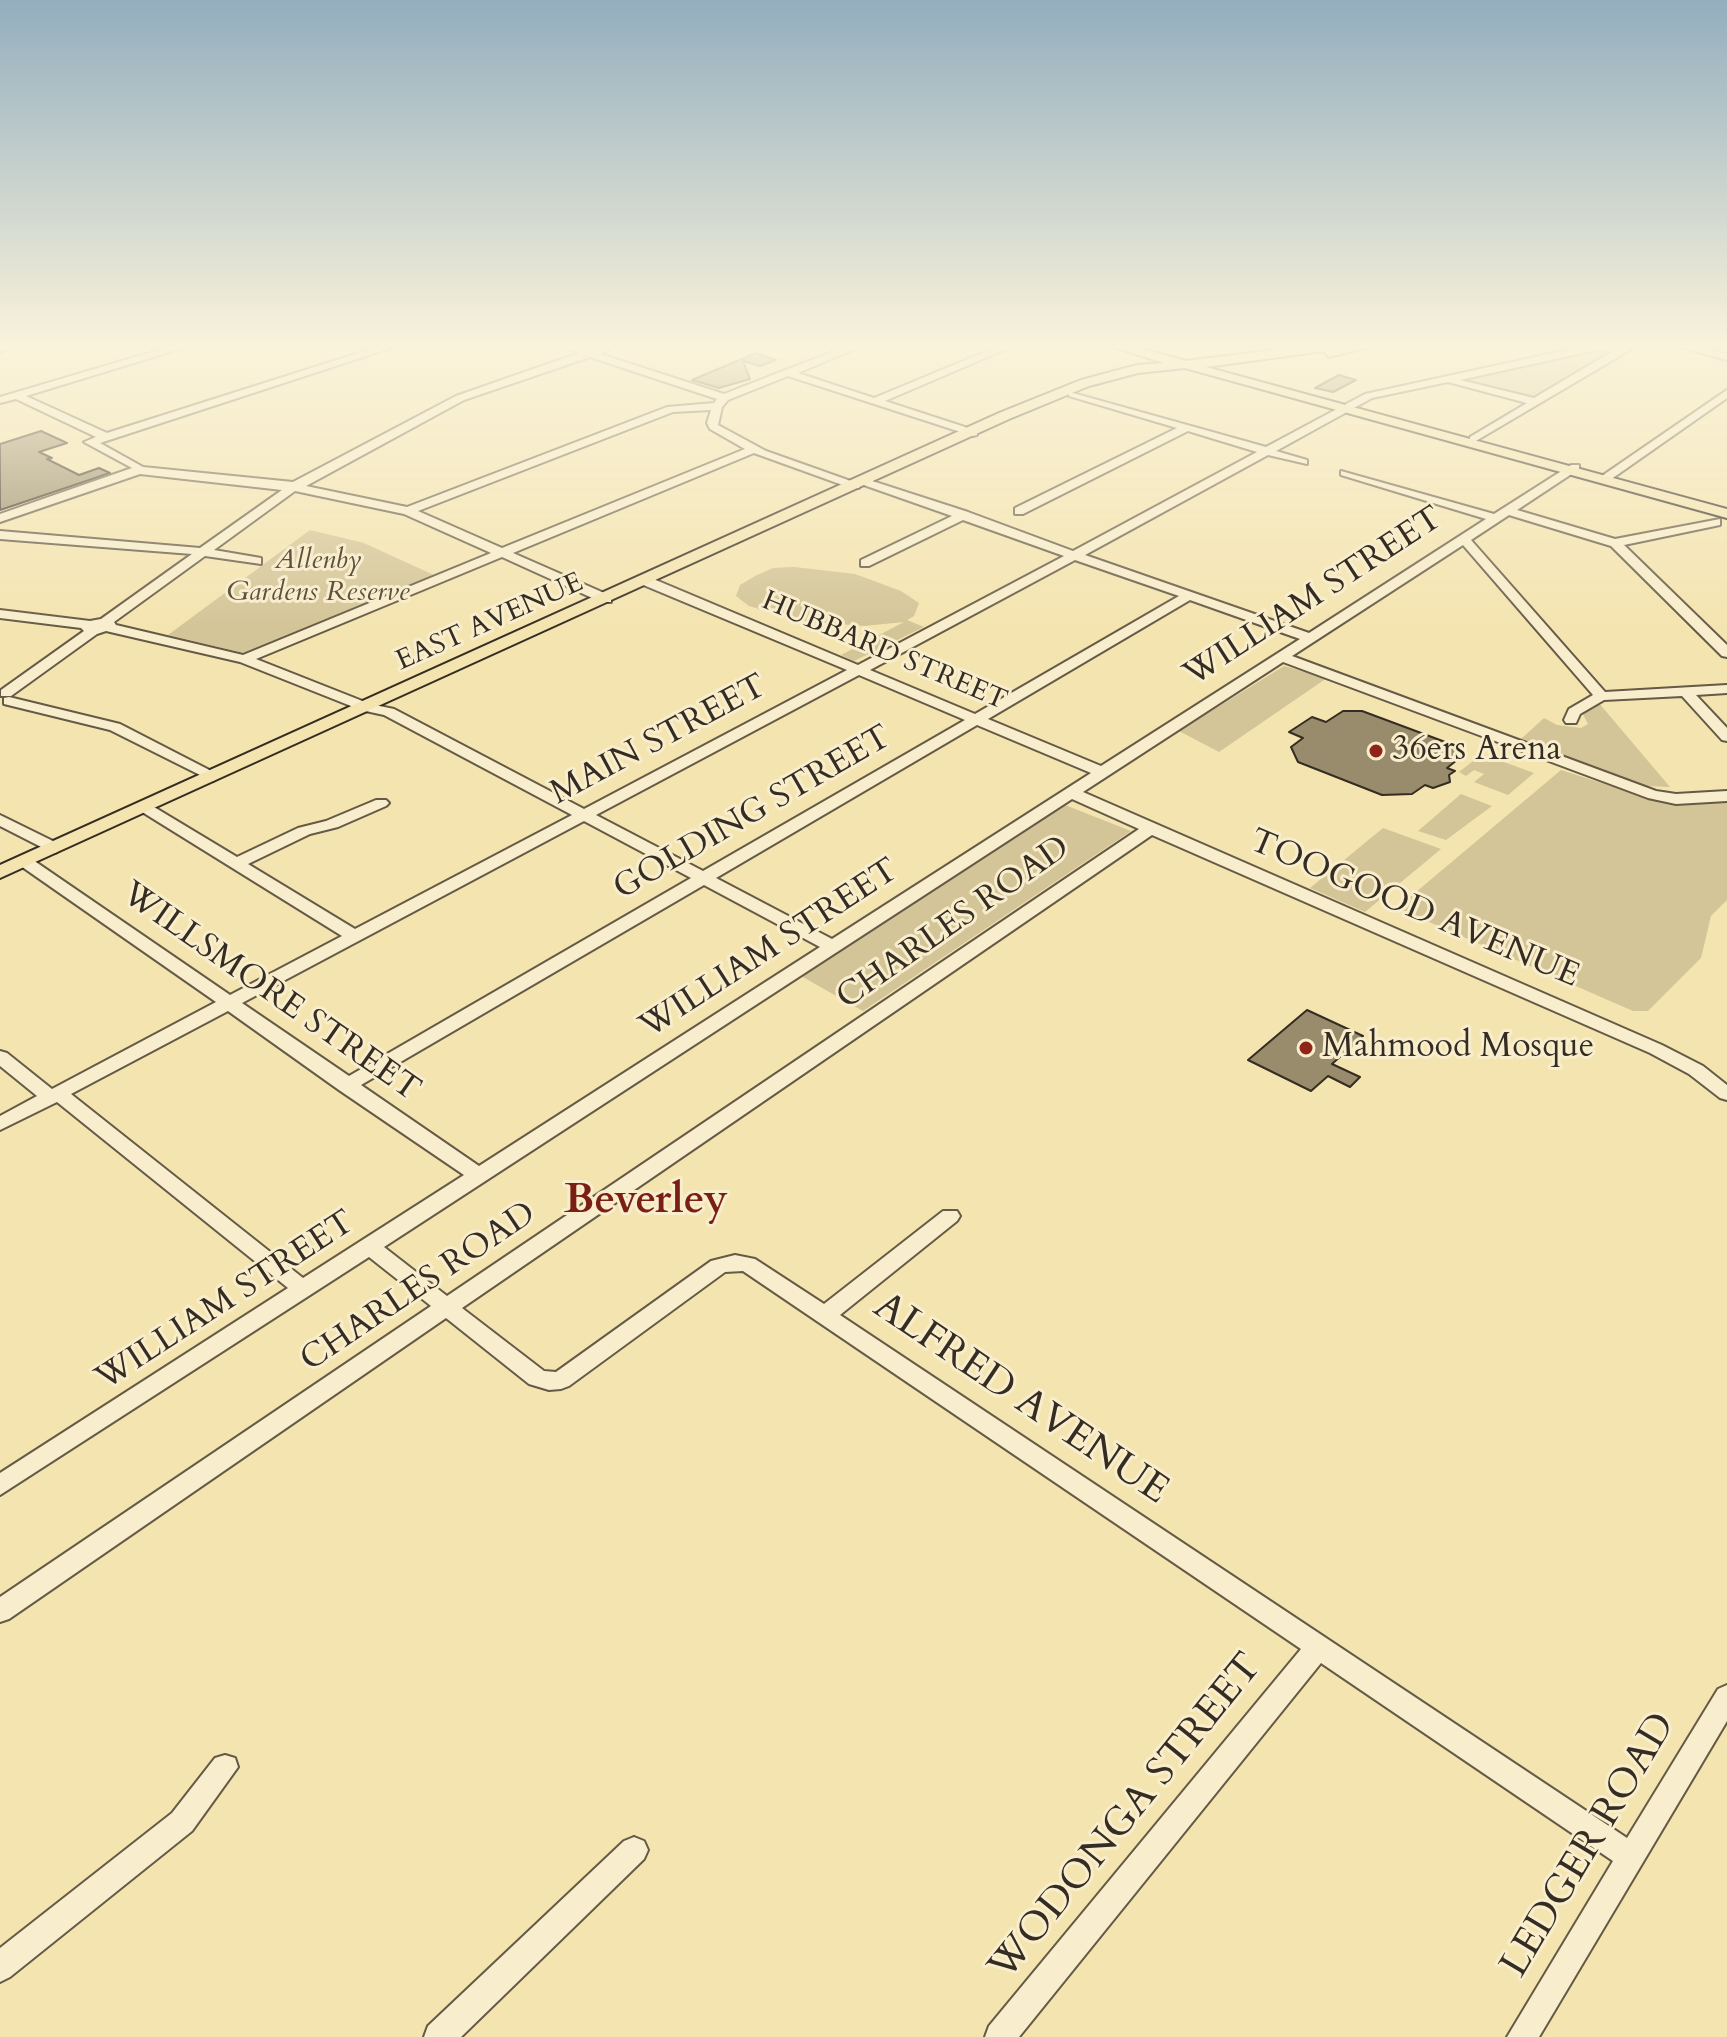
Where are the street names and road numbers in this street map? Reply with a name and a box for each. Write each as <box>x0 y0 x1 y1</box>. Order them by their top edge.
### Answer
street label: WILLIAM STREET <box>1177 499 1451 697</box>
street label: EAST AVENUE <box>391 567 589 679</box>
street label: HUBBARD STREET <box>756 585 1012 719</box>
street label: MAIN STREET <box>544 667 774 815</box>
street label: GOLDING STREET <box>607 718 899 910</box>
street label: TOOGOOD AVENUE <box>1243 822 1585 998</box>
street label: CHARLES ROAD <box>830 829 1078 1019</box>
street label: WILLIAM STREET <box>633 851 907 1049</box>
street label: WILLSMORE STREET <box>113 875 427 1111</box>
street label: CHARLES ROAD <box>294 1194 544 1382</box>
street label: WILLIAM STREET <box>89 1203 363 1401</box>
street label: ALFRED AVENUE <box>864 1284 1176 1516</box>
street label: WODONGA STREET <box>980 1645 1274 1991</box>
street label: LEDGER ROAD <box>1492 1705 1688 1987</box>

